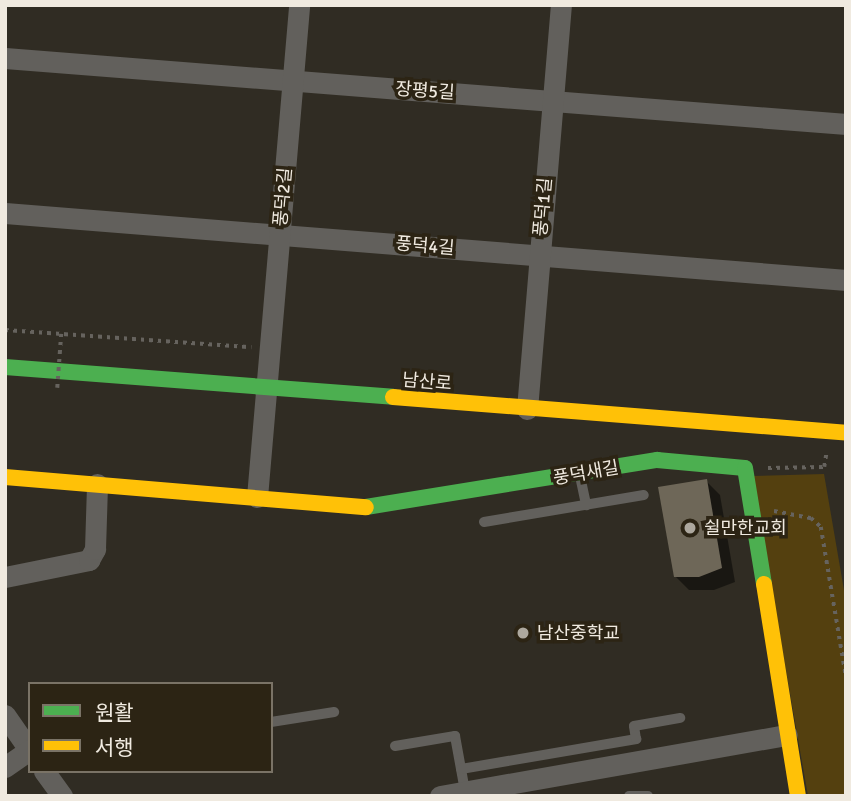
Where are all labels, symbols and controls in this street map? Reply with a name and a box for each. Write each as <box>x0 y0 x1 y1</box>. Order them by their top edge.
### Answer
street label: 장평5길 <box>395 78 455 104</box>
street label: 풍덕2길 <box>270 166 296 228</box>
street label: 풍덕1길 <box>530 176 556 238</box>
street label: 풍덕4길 <box>394 233 456 259</box>
street label: 남산로 <box>401 369 453 395</box>
street label: 풍덕새길 <box>552 457 620 489</box>
place label: 쉴만한교회 <box>704 517 787 539</box>
marker: 쉴만한교회 <box>682 520 698 536</box>
place label: 남산중학교 <box>537 622 620 644</box>
marker: 남산중학교 <box>515 625 531 641</box>
legend <box>28 682 273 773</box>
text: 원활 <box>95 700 134 726</box>
text: 서행 <box>95 735 134 761</box>

